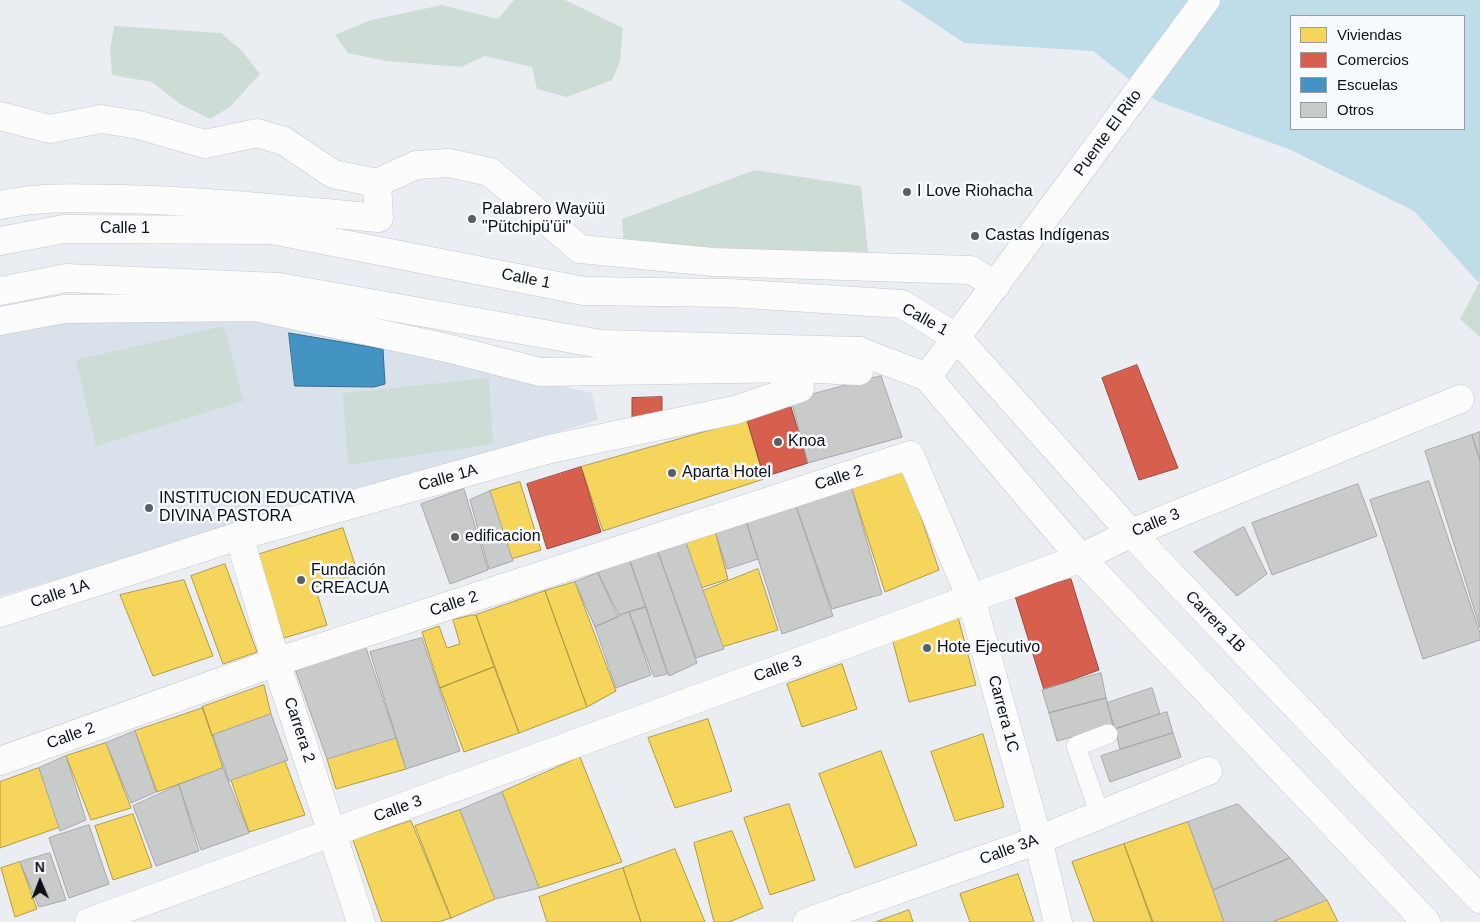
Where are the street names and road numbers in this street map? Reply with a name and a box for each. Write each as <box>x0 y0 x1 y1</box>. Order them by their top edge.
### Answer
street label: Puente El Rito <box>1070 86 1146 180</box>
street label: Calle 1 <box>100 219 150 239</box>
street label: Calle 1 <box>500 265 552 293</box>
street label: Calle 1 <box>899 300 951 340</box>
street label: Calle 1A <box>416 460 480 496</box>
street label: Calle 2 <box>812 461 866 495</box>
street label: Calle 3 <box>1129 505 1183 541</box>
street label: Calle 1A <box>28 576 92 612</box>
street label: Calle 2 <box>427 587 481 621</box>
street label: Carrera 1B <box>1181 587 1249 657</box>
street label: Calle 3 <box>751 651 805 687</box>
street label: Carrera 1C <box>983 673 1023 755</box>
street label: Carrera 2 <box>279 695 319 765</box>
street label: Calle 2 <box>44 718 98 754</box>
street label: Calle 3 <box>371 791 425 827</box>
street label: Calle 3A <box>977 831 1041 869</box>

